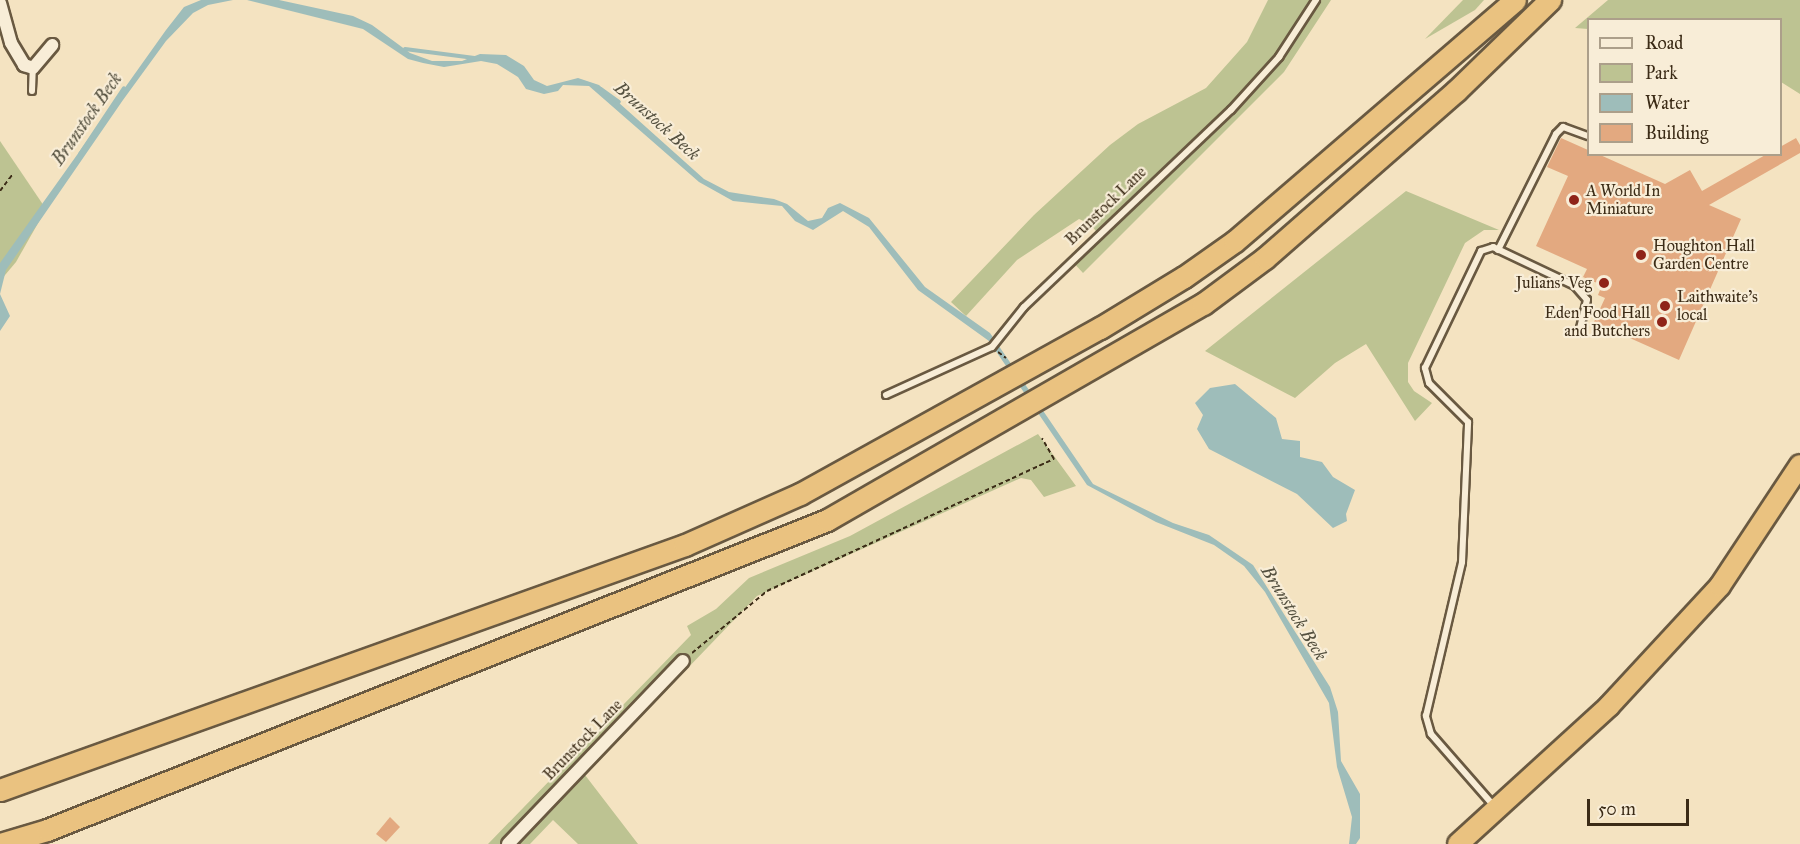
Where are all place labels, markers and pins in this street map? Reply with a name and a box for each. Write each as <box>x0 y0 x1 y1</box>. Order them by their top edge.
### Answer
place label: A World In Miniature <box>1586 181 1660 219</box>
marker: A World In Miniature <box>1567 193 1581 207</box>
place label: Houghton Hall Garden Centre <box>1653 236 1755 274</box>
marker: Houghton Hall Garden Centre <box>1634 248 1648 262</box>
place label: Julians' Veg <box>1516 273 1592 293</box>
marker: Julians' Veg <box>1597 276 1611 290</box>
place label: Laithwaite’s local <box>1677 287 1758 325</box>
marker: Laithwaite’s local <box>1658 299 1672 313</box>
place label: Eden Food Hall and Butchers <box>1545 303 1650 341</box>
marker: Eden Food Hall and Butchers <box>1655 315 1669 329</box>

